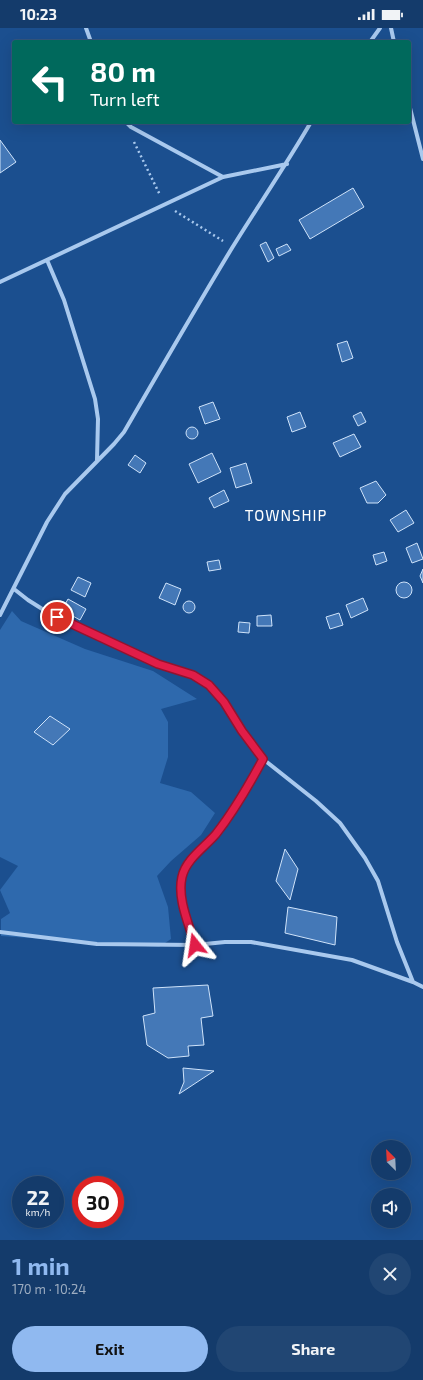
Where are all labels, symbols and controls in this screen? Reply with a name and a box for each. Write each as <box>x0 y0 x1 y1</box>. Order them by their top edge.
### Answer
text: 10:23 <box>20 5 57 23</box>
text: 80 m <box>90 54 156 88</box>
icon: left <box>24 56 76 108</box>
text: Turn left <box>90 88 160 110</box>
district label: TOWNSHIP <box>245 506 327 524</box>
pin <box>40 600 74 634</box>
icon: arrive <box>46 606 68 628</box>
position arrow <box>174 924 216 966</box>
north arrow <box>371 1140 411 1180</box>
map controls <box>371 1140 411 1228</box>
speed limit sign: 30 <box>72 1176 124 1228</box>
text: 22 <box>26 1185 50 1209</box>
button: sound <box>371 1188 411 1228</box>
text: km/h <box>26 1206 50 1218</box>
text: 1 min <box>12 1251 70 1280</box>
button: close <box>369 1253 411 1295</box>
text: 170 m · 10:24 <box>12 1281 86 1297</box>
button: Exit <box>12 1326 208 1372</box>
button: Share <box>216 1326 411 1372</box>

